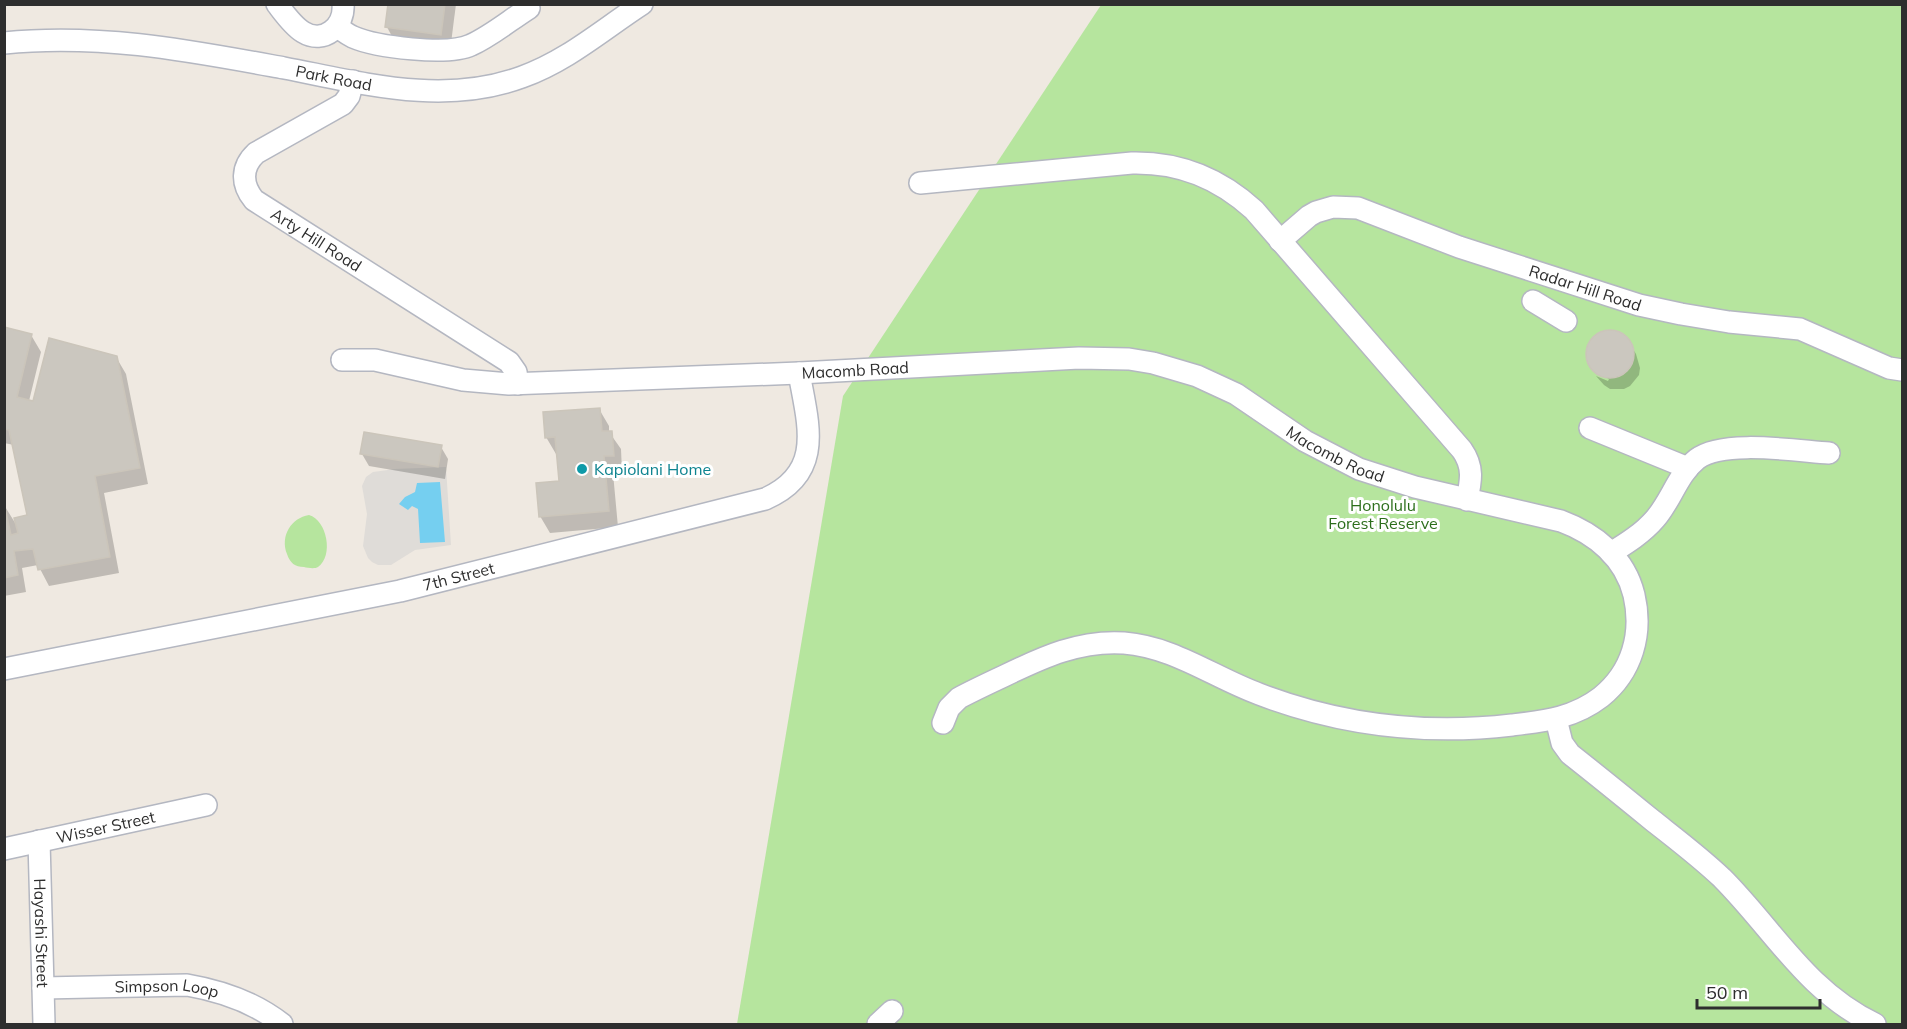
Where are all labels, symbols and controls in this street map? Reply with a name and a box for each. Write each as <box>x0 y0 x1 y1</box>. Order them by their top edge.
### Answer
street label: Park Road <box>294 61 373 95</box>
street label: Arty Hill Road <box>267 203 365 276</box>
street label: Radar Hill Road <box>1526 260 1644 315</box>
street label: Macomb Road <box>801 357 909 383</box>
street label: Macomb Road <box>1283 421 1387 487</box>
place label: Kapiolani Home <box>594 459 711 479</box>
marker: Kapiolani Home <box>575 462 589 476</box>
park label: Honolulu Forest Reserve <box>1328 495 1438 533</box>
street label: 7th Street <box>421 558 497 595</box>
street label: Wisser Street <box>54 806 157 847</box>
street label: Hayashi Street <box>30 878 53 988</box>
scale bar <box>1697 972 1820 1010</box>
street label: Simpson Loop <box>114 974 221 1002</box>
text: 50 m <box>1706 981 1748 1004</box>

